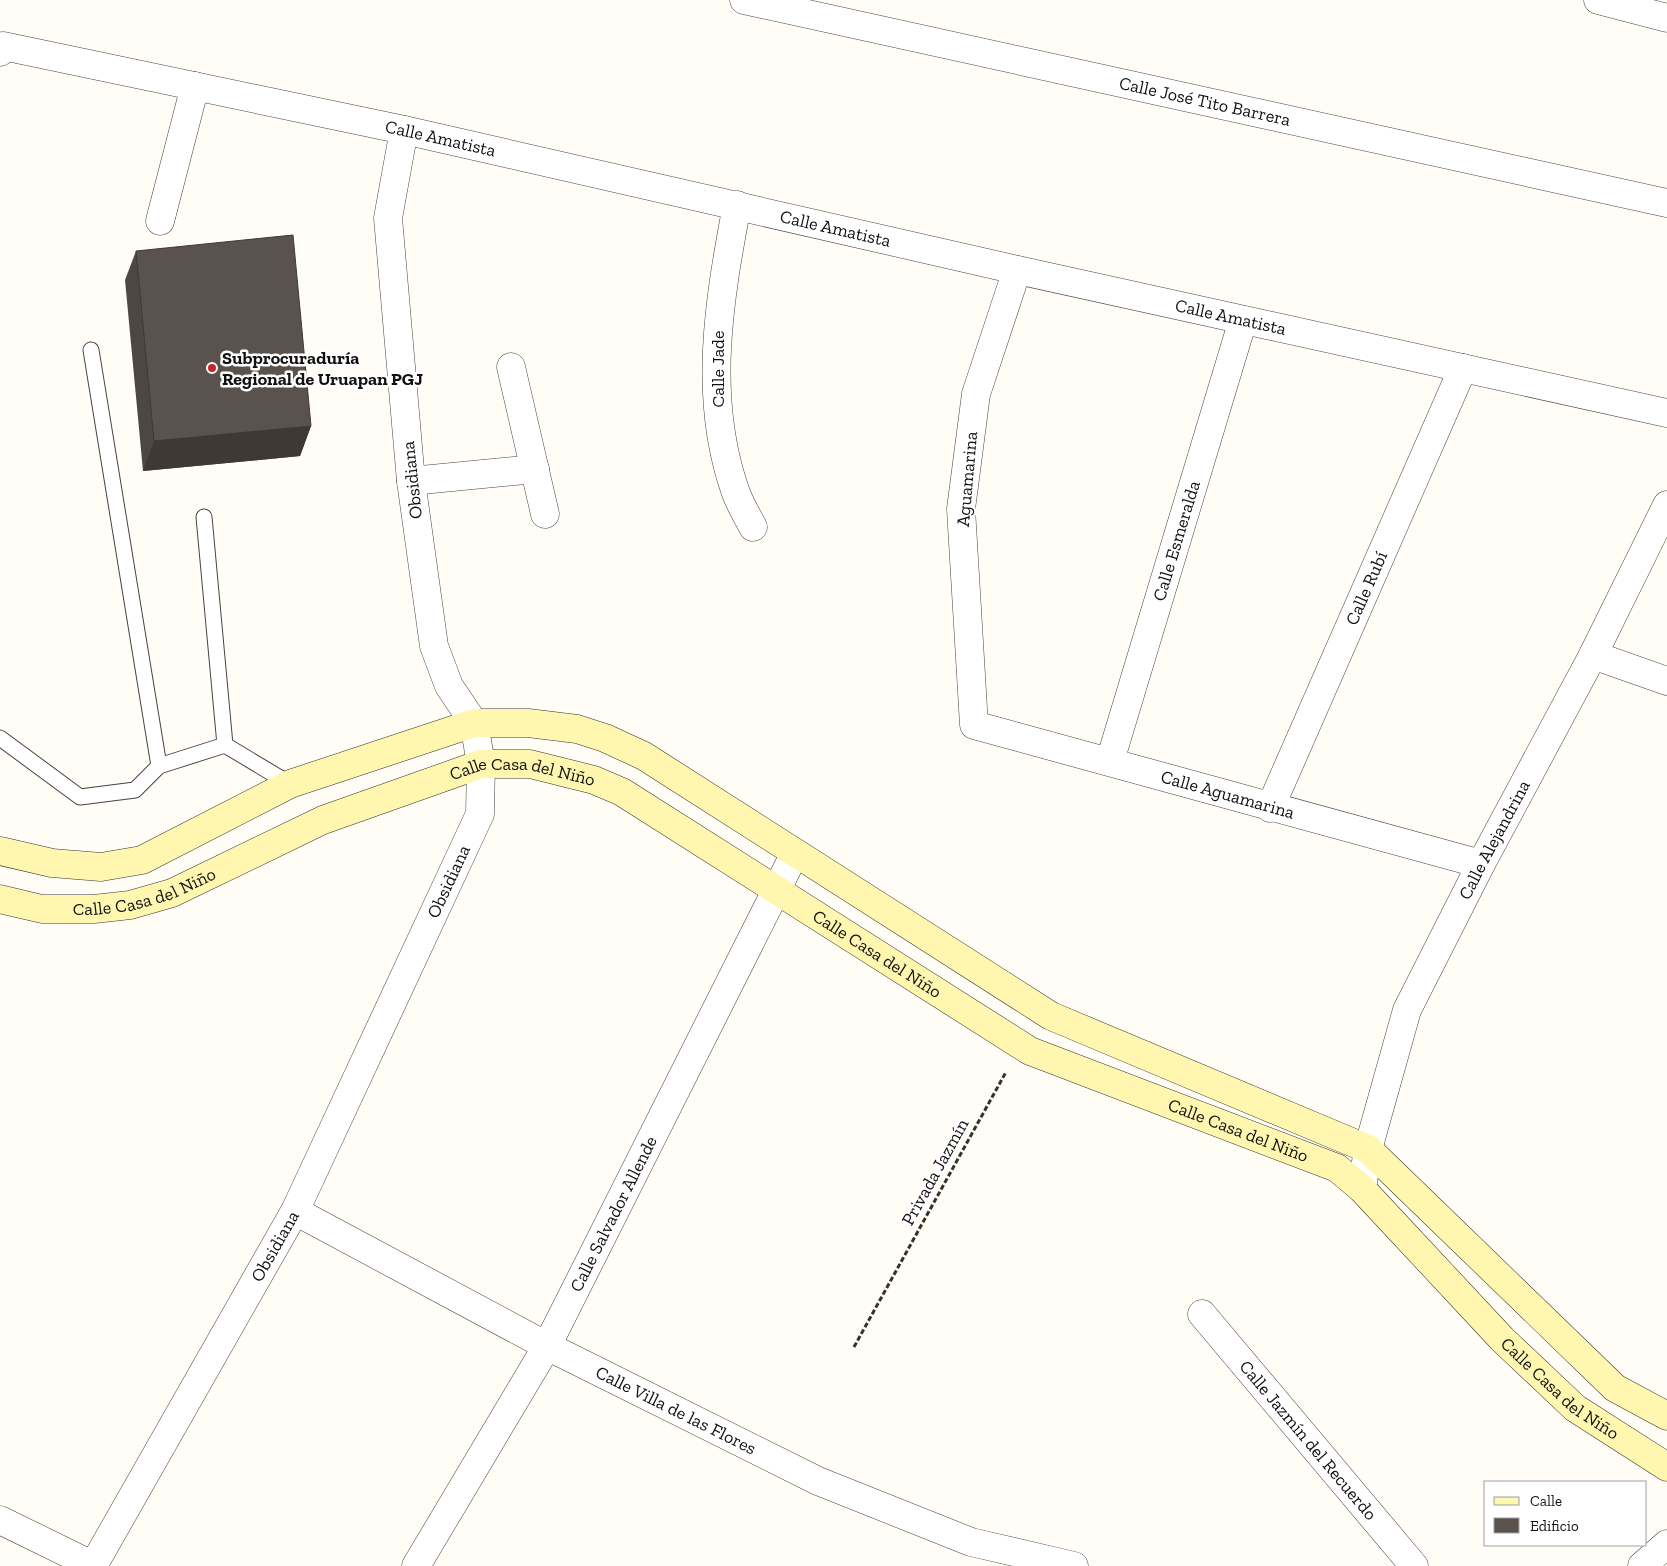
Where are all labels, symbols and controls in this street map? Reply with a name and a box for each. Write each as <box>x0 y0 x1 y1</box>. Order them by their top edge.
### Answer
street label: Calle José Tito Barrera <box>1117 72 1293 131</box>
street label: Calle Amatista <box>383 115 498 162</box>
street label: Calle Amatista <box>778 205 893 252</box>
street label: Calle Amatista <box>1173 294 1288 340</box>
street label: Calle Jade <box>707 331 729 407</box>
place label: Subprocuraduría Regional de Uruapan PGJ <box>222 347 423 390</box>
marker: Subprocuraduría Regional de Uruapan PGJ <box>206 362 218 374</box>
street label: Aguamarina <box>952 430 982 528</box>
street label: Obsidiana <box>397 440 427 520</box>
street label: Calle Esmeralda <box>1148 478 1205 604</box>
street label: Calle Rubí <box>1341 548 1392 629</box>
street label: Calle Casa del Niño <box>447 753 597 791</box>
street label: Calle Aguamarina <box>1158 765 1297 824</box>
street label: Calle Alejandrina <box>1454 776 1535 903</box>
street label: Obsidiana <box>422 841 475 922</box>
street label: Calle Casa del Niño <box>73 863 219 920</box>
street label: Calle Casa del Niño <box>809 905 946 1003</box>
street label: Calle Casa del Niño <box>1165 1094 1312 1167</box>
street label: Privada Jazmín <box>897 1114 974 1229</box>
street label: Calle Salvador Allende <box>565 1132 662 1295</box>
street label: Obsidiana <box>246 1206 304 1286</box>
street label: Calle Casa del Niño <box>1496 1333 1623 1444</box>
street label: Calle Jazmín del Recuerdo <box>1235 1356 1382 1525</box>
street label: Calle Villa de las Flores <box>592 1361 760 1460</box>
legend <box>1484 1481 1647 1546</box>
text: Calle <box>1530 1492 1562 1510</box>
text: Edificio <box>1530 1517 1579 1535</box>

